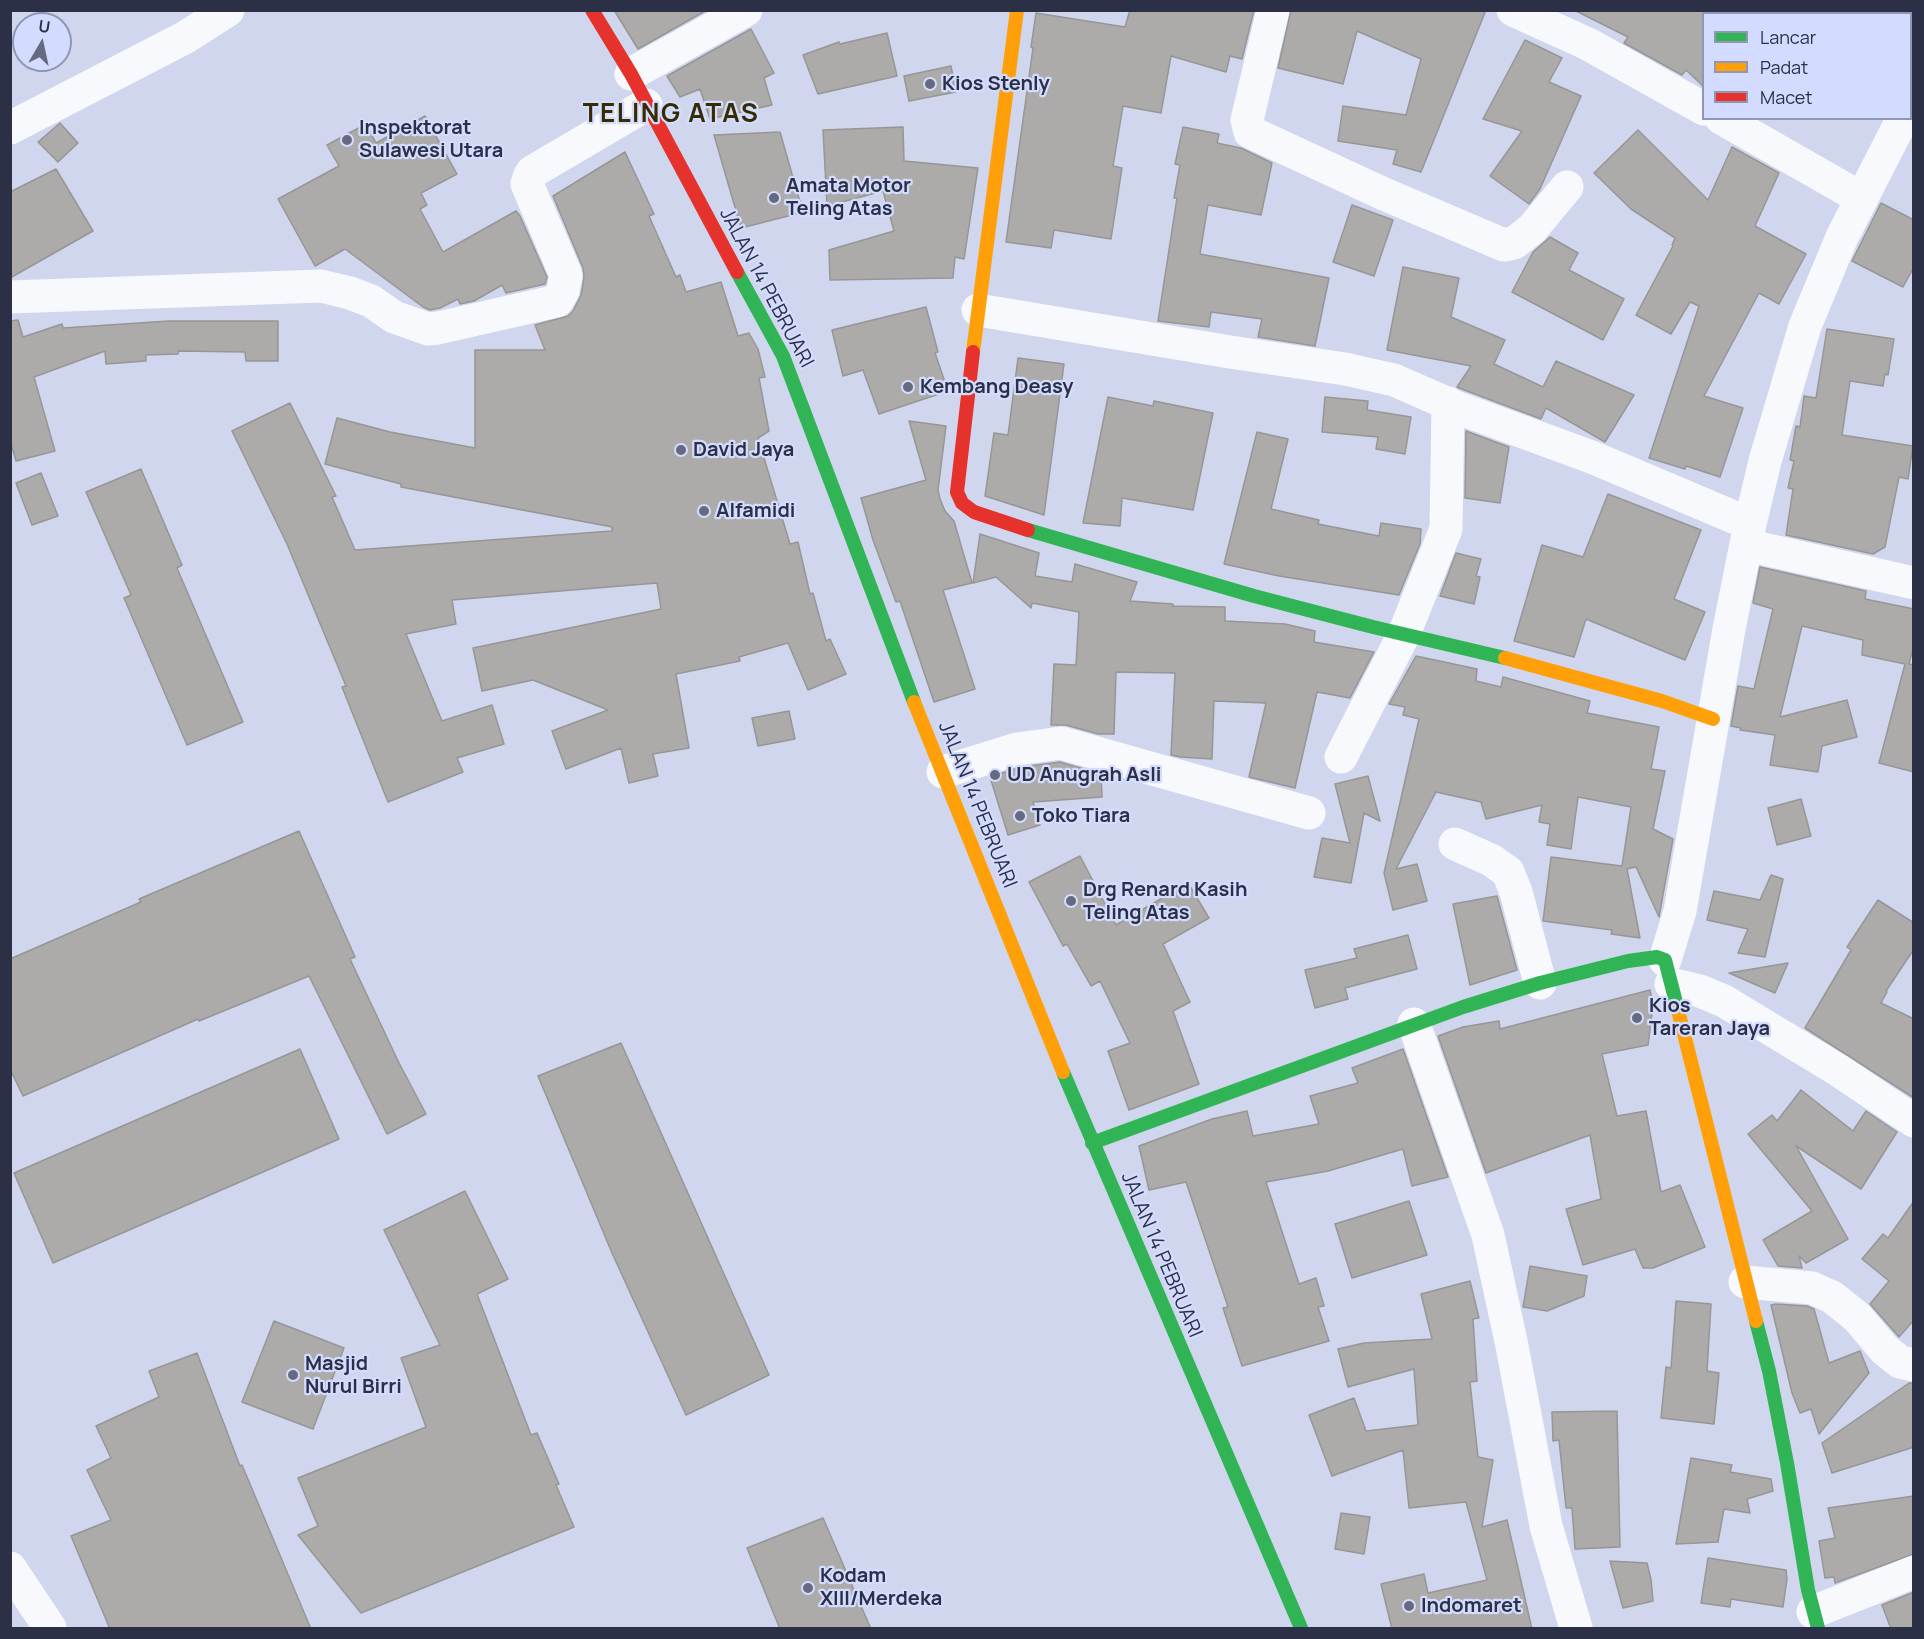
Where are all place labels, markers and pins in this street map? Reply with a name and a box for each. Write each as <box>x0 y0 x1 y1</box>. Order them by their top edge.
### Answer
place label: Kios Stenly <box>942 72 1050 96</box>
marker: Kios Stenly <box>923 77 937 91</box>
place label: Inspektorat Sulawesi Utara <box>359 116 503 163</box>
marker: Inspektorat Sulawesi Utara <box>340 133 354 147</box>
place label: Amata Motor Teling Atas <box>786 174 911 221</box>
marker: Amata Motor Teling Atas <box>767 191 781 205</box>
place label: Kembang Deasy <box>920 375 1074 399</box>
marker: Kembang Deasy <box>901 380 915 394</box>
place label: David Jaya <box>693 438 794 462</box>
marker: David Jaya <box>674 443 688 457</box>
place label: Alfamidi <box>716 499 795 523</box>
marker: Alfamidi <box>697 504 711 518</box>
place label: UD Anugrah Asli <box>1007 763 1161 787</box>
marker: UD Anugrah Asli <box>988 768 1002 782</box>
place label: Toko Tiara <box>1032 804 1130 828</box>
marker: Toko Tiara <box>1013 809 1027 823</box>
place label: Drg Renard Kasih Teling Atas <box>1083 878 1247 925</box>
marker: Drg Renard Kasih Teling Atas <box>1064 894 1078 908</box>
place label: Kios Tareran Jaya <box>1649 994 1770 1041</box>
marker: Kios Tareran Jaya <box>1630 1011 1644 1025</box>
place label: Masjid Nurul Birri <box>305 1352 402 1399</box>
marker: Masjid Nurul Birri <box>286 1368 300 1382</box>
place label: Kodam XIII/Merdeka <box>820 1564 942 1611</box>
marker: Kodam XIII/Merdeka <box>801 1581 815 1595</box>
place label: Indomaret <box>1421 1594 1522 1618</box>
marker: Indomaret <box>1402 1599 1416 1613</box>

